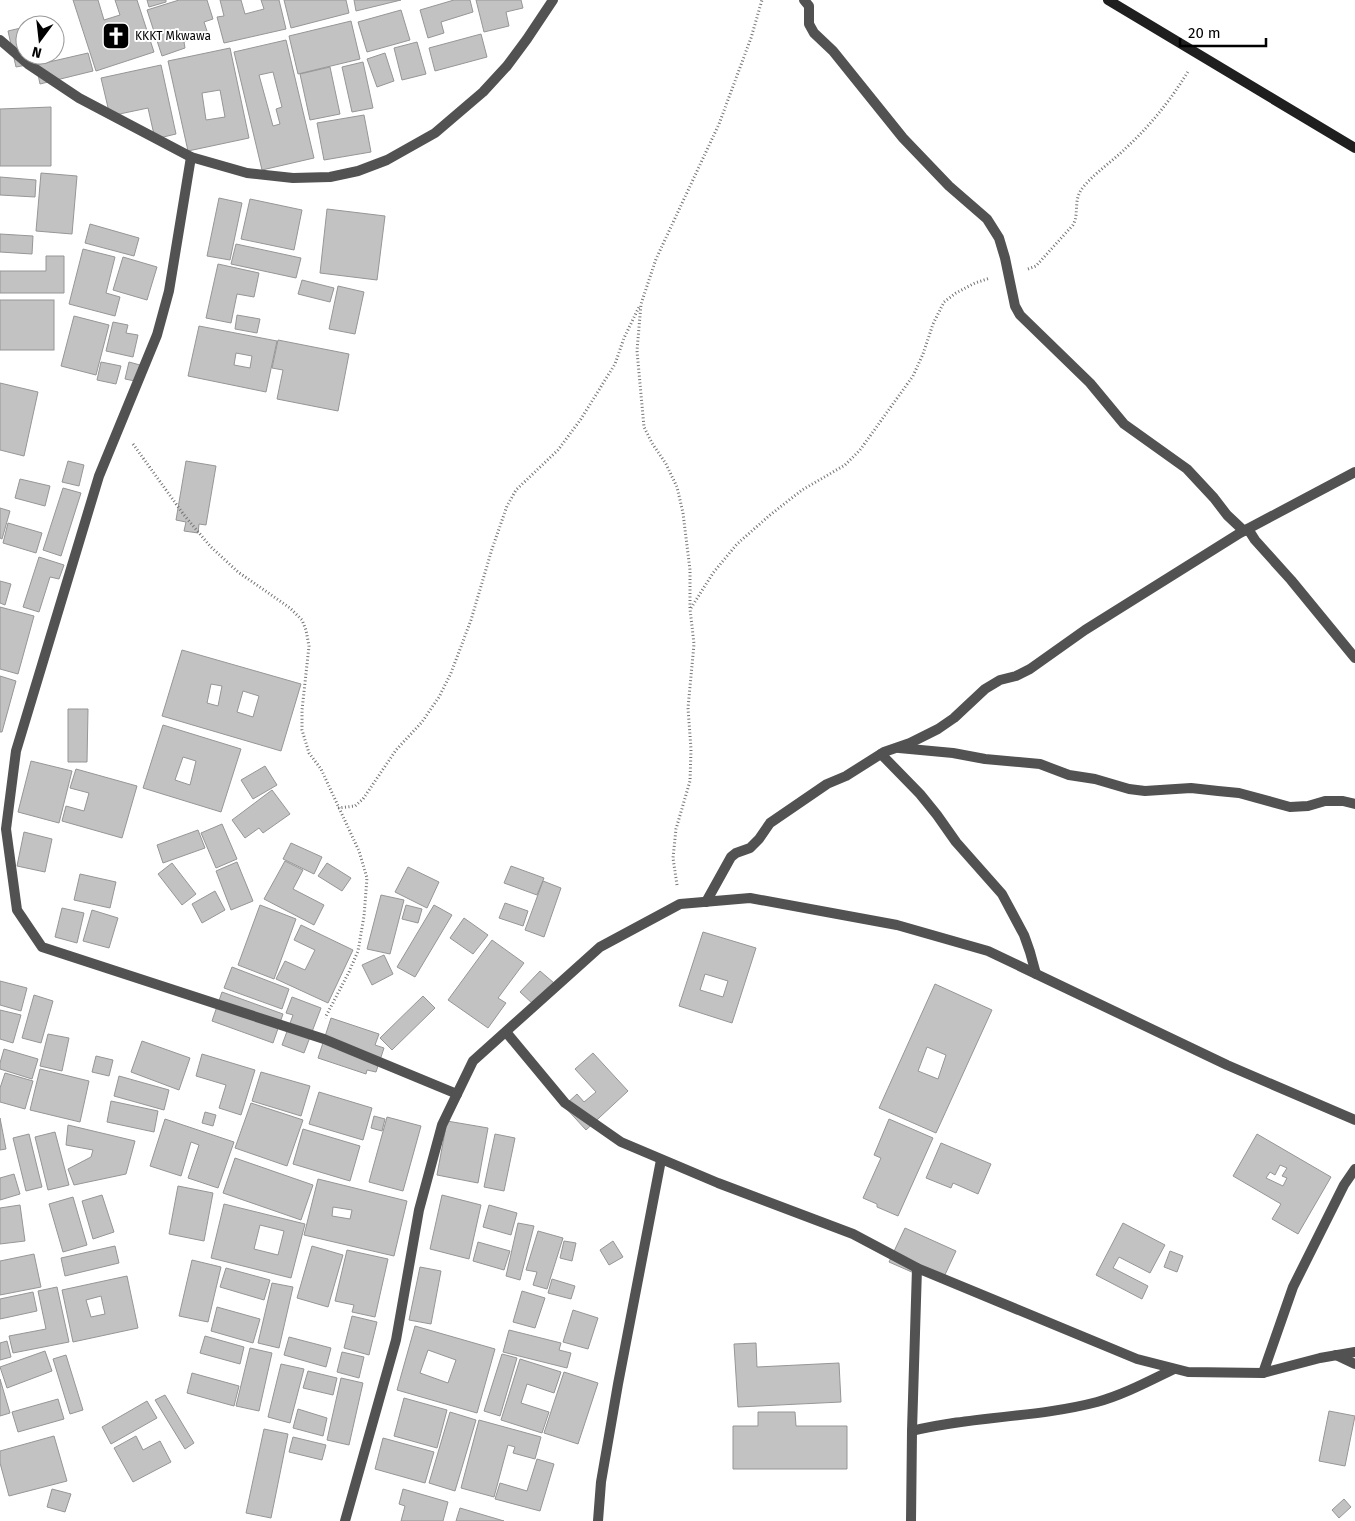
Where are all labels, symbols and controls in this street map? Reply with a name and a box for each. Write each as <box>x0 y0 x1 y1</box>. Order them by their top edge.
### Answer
north arrow <box>15 15 65 65</box>
scale bar <box>1180 15 1266 47</box>
church icon: KKKT Mkwawa <box>101 21 131 51</box>
text: 20 m <box>1188 24 1221 42</box>
place label: KKKT Mkwawa <box>135 29 211 43</box>
text: N <box>30 43 43 61</box>

